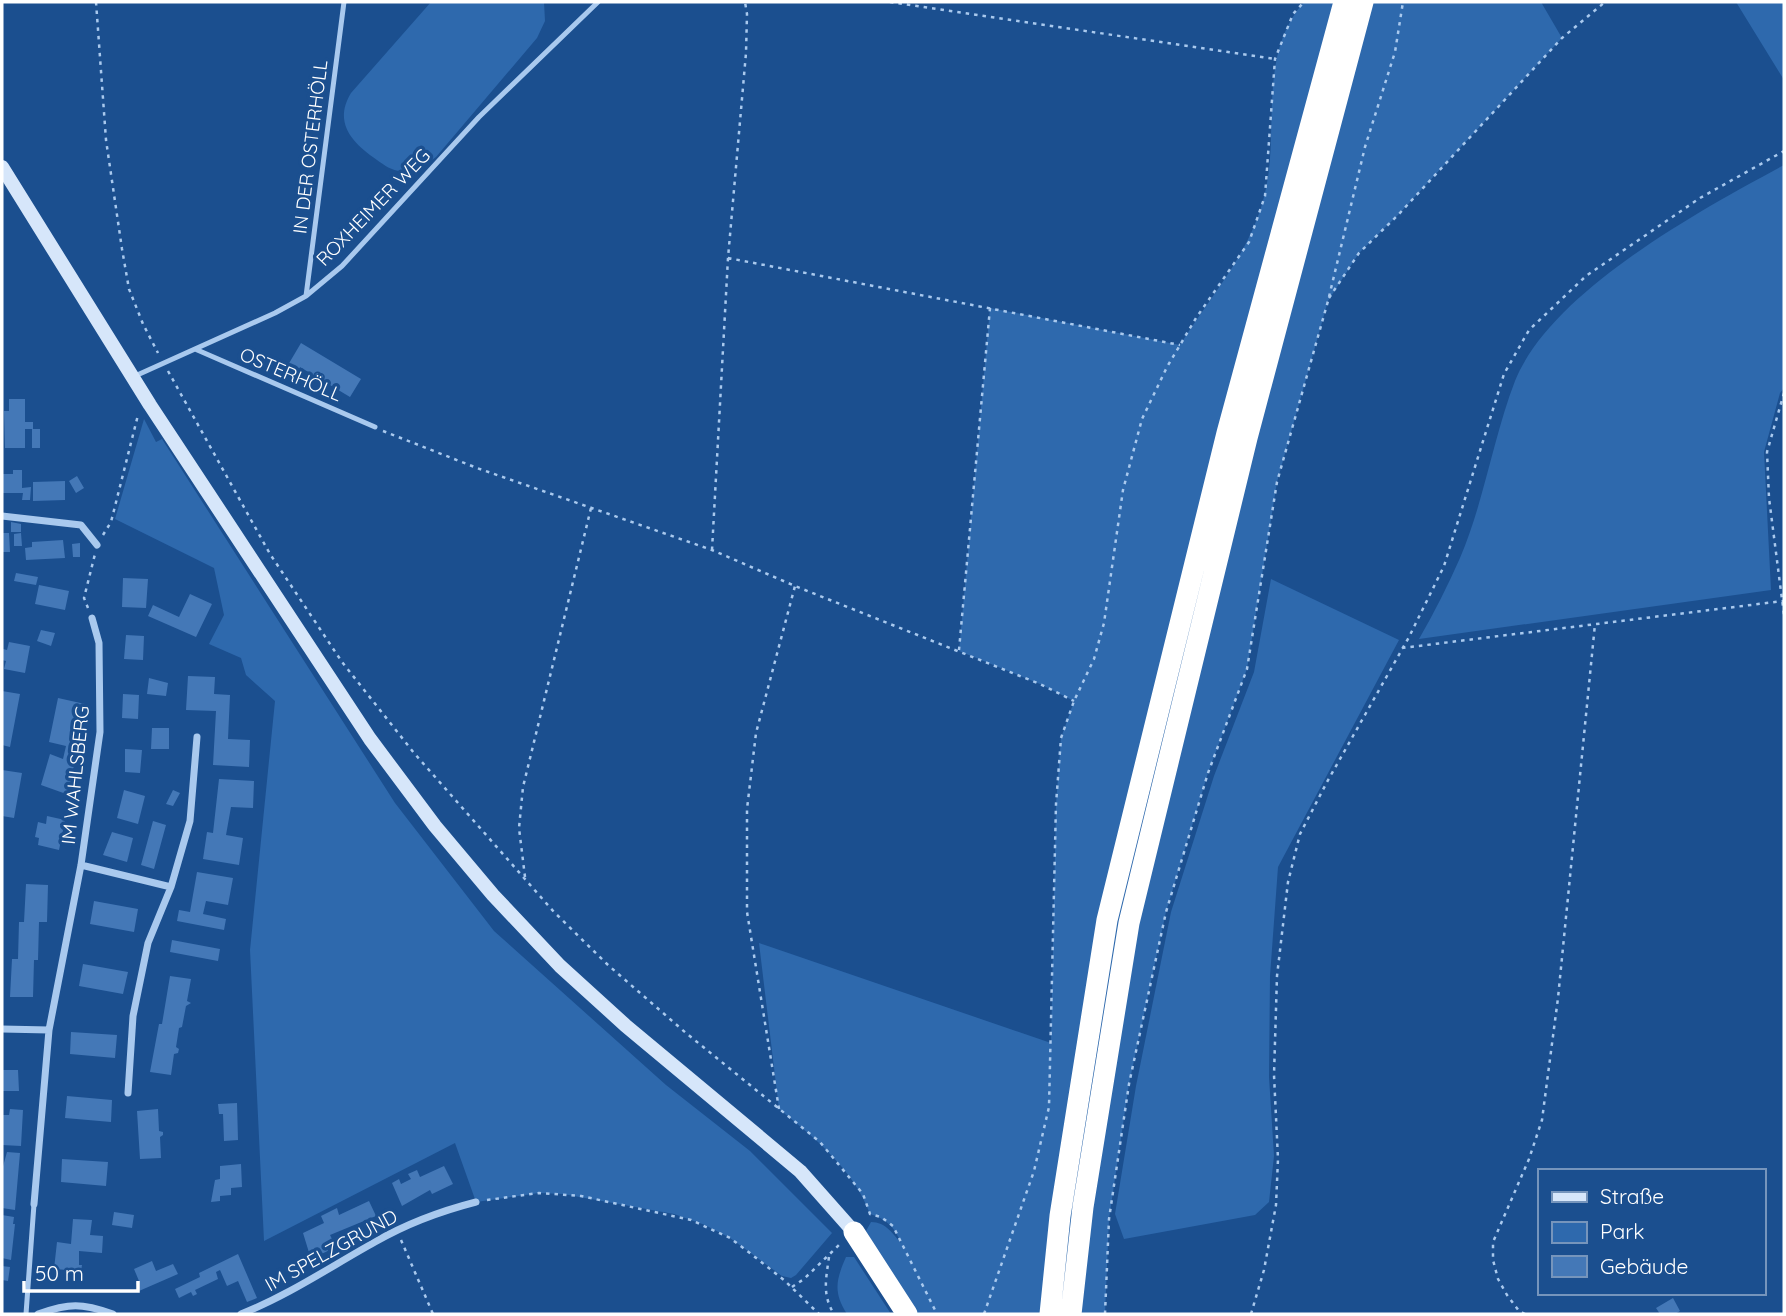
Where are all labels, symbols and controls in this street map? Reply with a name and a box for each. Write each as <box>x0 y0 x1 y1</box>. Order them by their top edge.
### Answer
street label: IN DER OSTERHÖLL <box>287 59 333 235</box>
street label: ROXHEIMER WEG <box>311 143 435 271</box>
street label: OSTERHÖLL <box>236 342 346 406</box>
street label: IM WAHLSBERG <box>56 704 94 846</box>
legend <box>1538 1169 1765 1295</box>
text: Straße <box>1600 1183 1664 1209</box>
street label: IM SPELZGRUND <box>261 1204 401 1296</box>
text: Park <box>1600 1218 1644 1244</box>
scale bar <box>24 1250 138 1294</box>
text: Gebäude <box>1600 1253 1688 1279</box>
text: 50 m <box>35 1260 84 1286</box>

